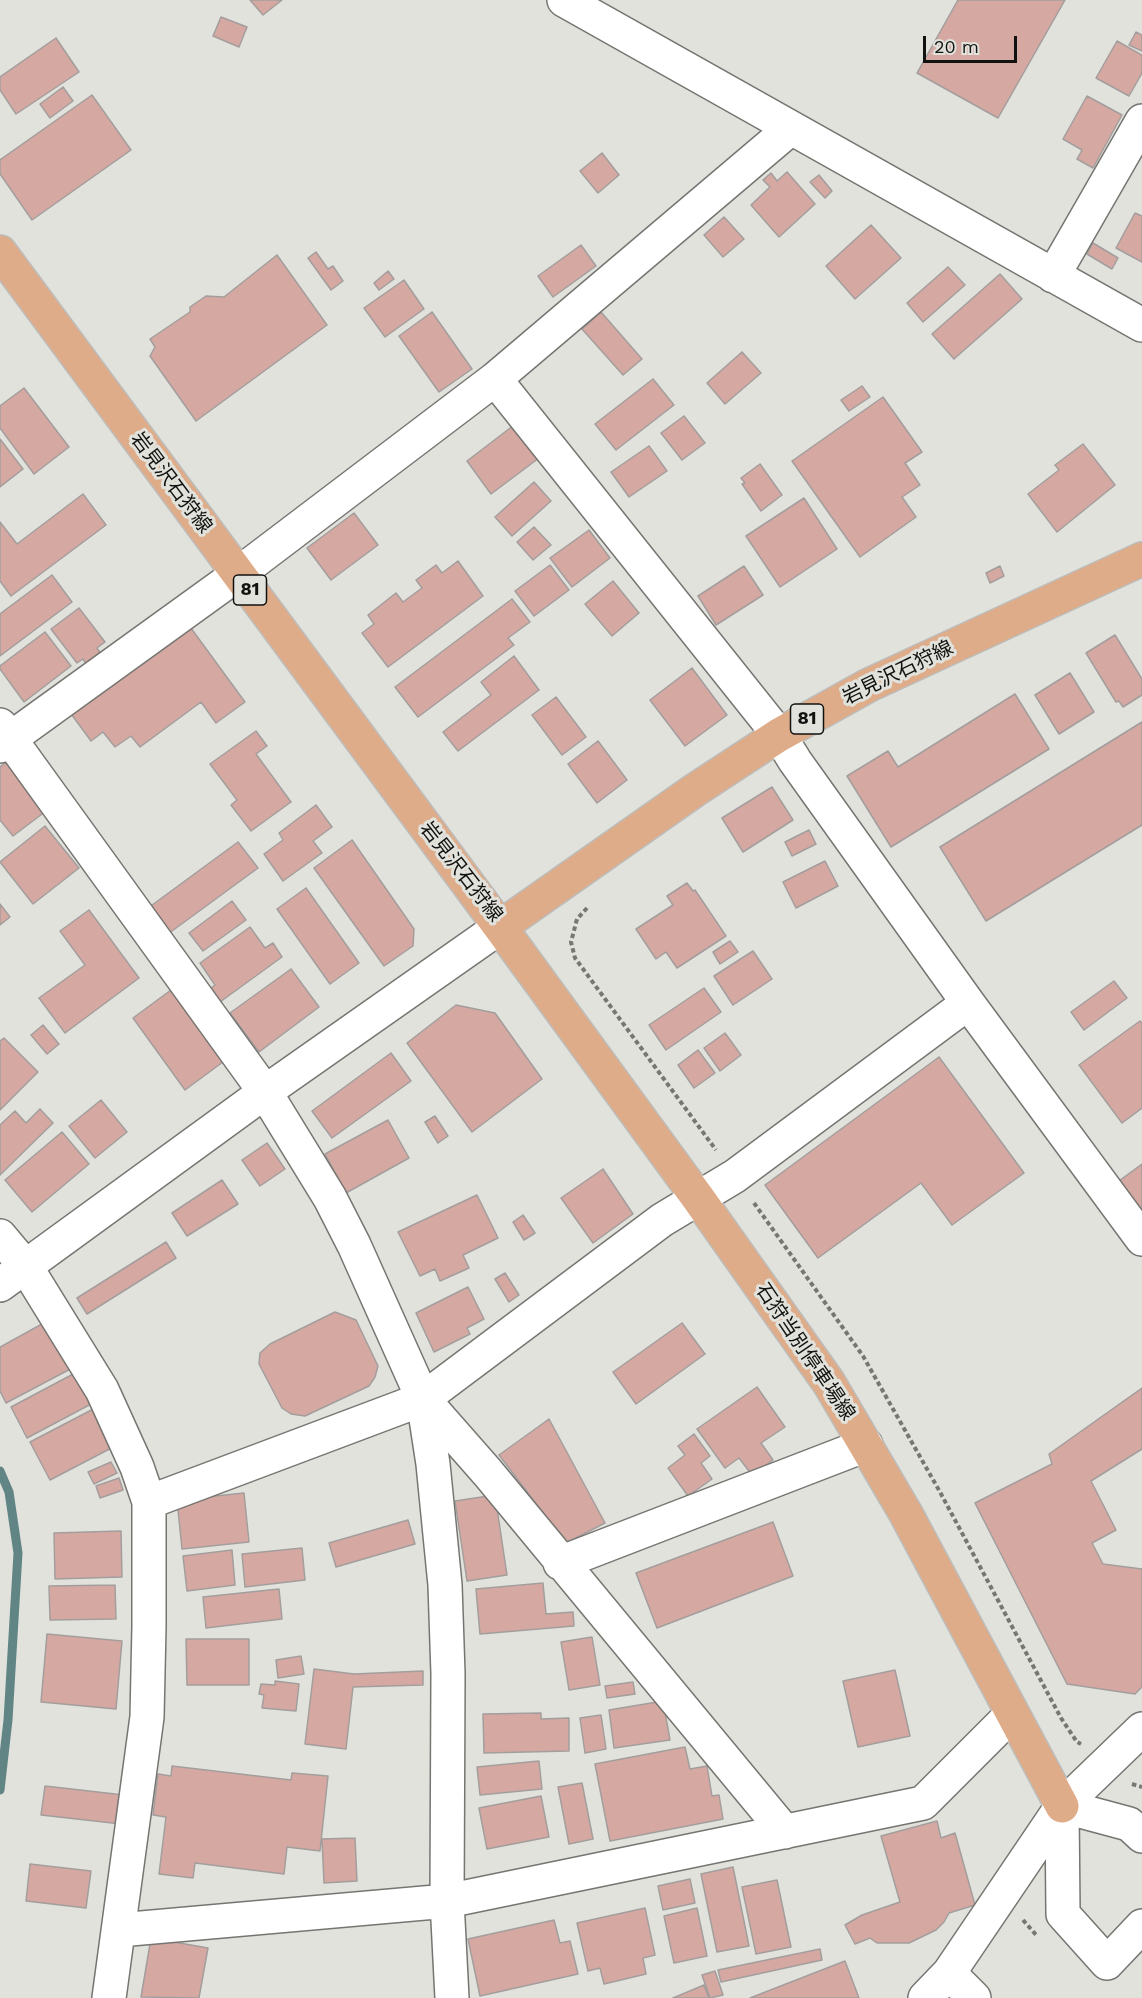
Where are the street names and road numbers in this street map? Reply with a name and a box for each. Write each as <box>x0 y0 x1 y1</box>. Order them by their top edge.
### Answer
street label: 岩見沢石狩線 <box>125 428 217 538</box>
road number: 81 <box>234 575 266 605</box>
street label: 岩見沢石狩線 <box>839 636 957 710</box>
road number: 81 <box>790 704 824 734</box>
street label: 岩見沢石狩線 <box>415 817 507 927</box>
street label: 石狩当別停車場線 <box>750 1279 860 1425</box>

